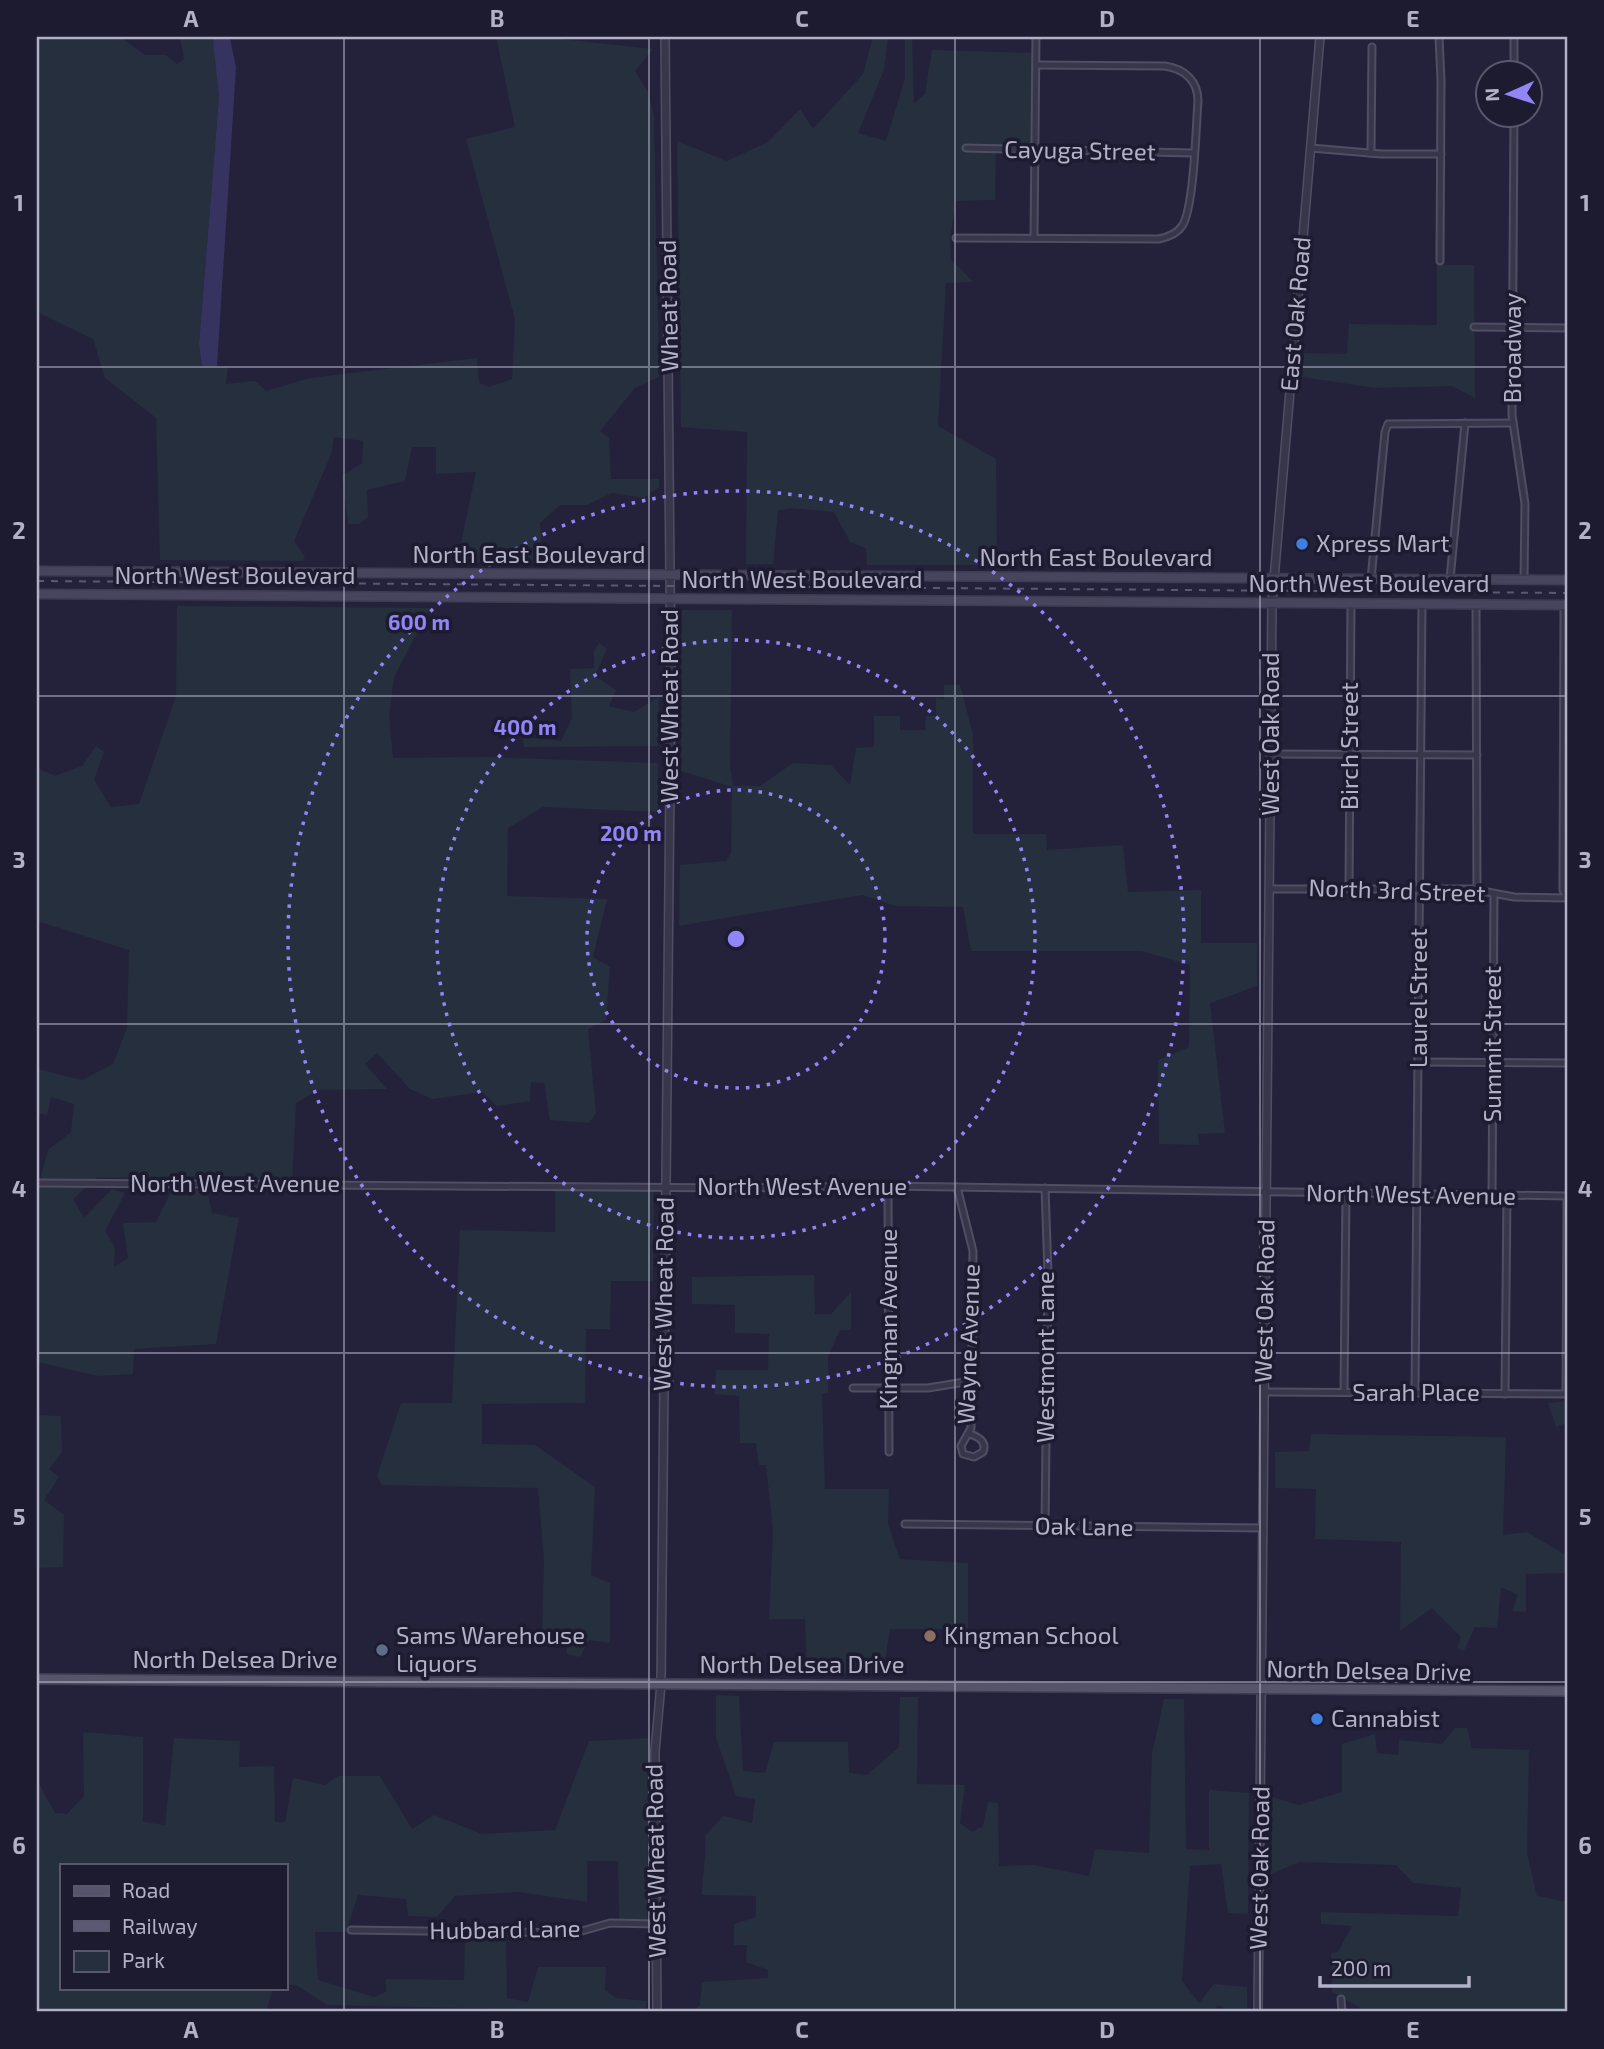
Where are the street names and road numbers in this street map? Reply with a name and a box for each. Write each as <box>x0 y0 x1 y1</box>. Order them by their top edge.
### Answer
street label: Cayuga Street <box>1004 134 1156 165</box>
street label: East Oak Road <box>1273 235 1316 392</box>
street label: Wheat Road <box>652 240 683 373</box>
street label: Broadway <box>1497 293 1526 403</box>
street label: North East Boulevard <box>413 539 645 568</box>
street label: North East Boulevard <box>980 542 1212 571</box>
street label: North West Boulevard <box>114 560 356 589</box>
street label: North West Boulevard <box>681 564 923 593</box>
street label: North West Boulevard <box>1248 568 1490 597</box>
street label: West Wheat Road <box>654 609 683 803</box>
street label: West Oak Road <box>1255 652 1284 816</box>
street label: Birch Street <box>1334 682 1363 810</box>
street label: North 3rd Street <box>1308 872 1486 907</box>
street label: Laurel Street <box>1403 928 1432 1068</box>
street label: Summit Street <box>1477 966 1506 1122</box>
street label: North West Avenue <box>130 1168 340 1197</box>
street label: North West Avenue <box>697 1171 907 1200</box>
street label: North West Avenue <box>1306 1177 1516 1210</box>
street label: West Wheat Road <box>646 1197 679 1391</box>
street label: West Oak Road <box>1248 1219 1279 1383</box>
street label: Kingman Avenue <box>873 1229 902 1409</box>
street label: Wayne Avenue <box>950 1263 985 1425</box>
street label: Westmont Lane <box>1030 1271 1059 1443</box>
street label: Sarah Place <box>1352 1377 1480 1406</box>
street label: Oak Lane <box>1034 1510 1134 1541</box>
street label: North Delsea Drive <box>132 1644 338 1673</box>
street label: North Delsea Drive <box>699 1649 905 1678</box>
street label: North Delsea Drive <box>1266 1653 1472 1686</box>
street label: West Wheat Road <box>638 1764 671 1958</box>
street label: West Oak Road <box>1243 1786 1274 1950</box>
street label: Hubbard Lane <box>429 1913 581 1944</box>

